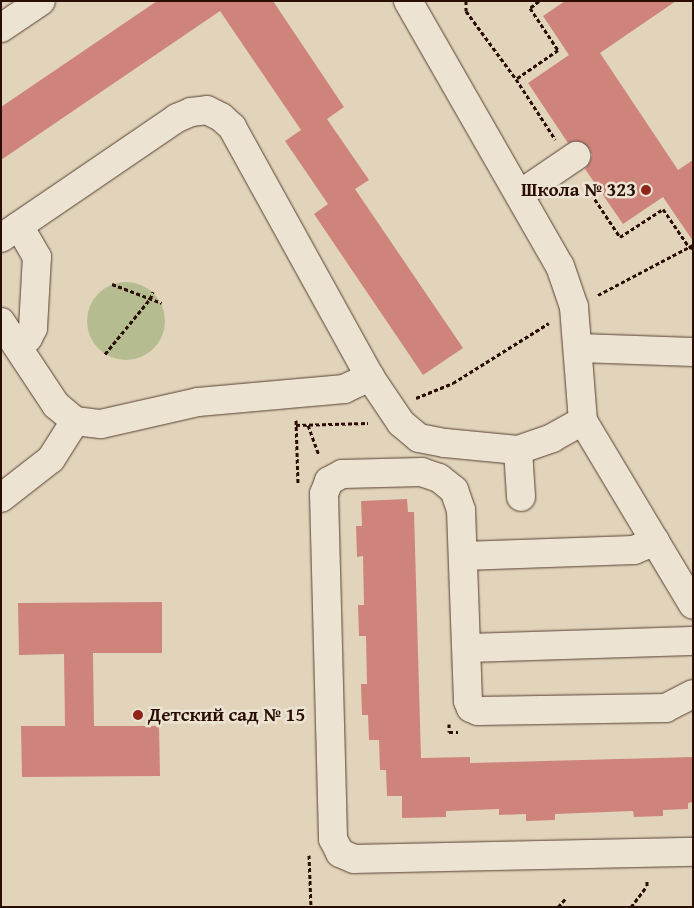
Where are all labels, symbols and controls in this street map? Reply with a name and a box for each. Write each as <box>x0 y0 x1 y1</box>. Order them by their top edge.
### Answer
place label: Школа № 323 <box>521 179 636 201</box>
marker: Школа № 323 <box>640 184 652 196</box>
place label: Детский сад № 15 <box>148 704 305 726</box>
marker: Детский сад № 15 <box>132 709 144 721</box>

